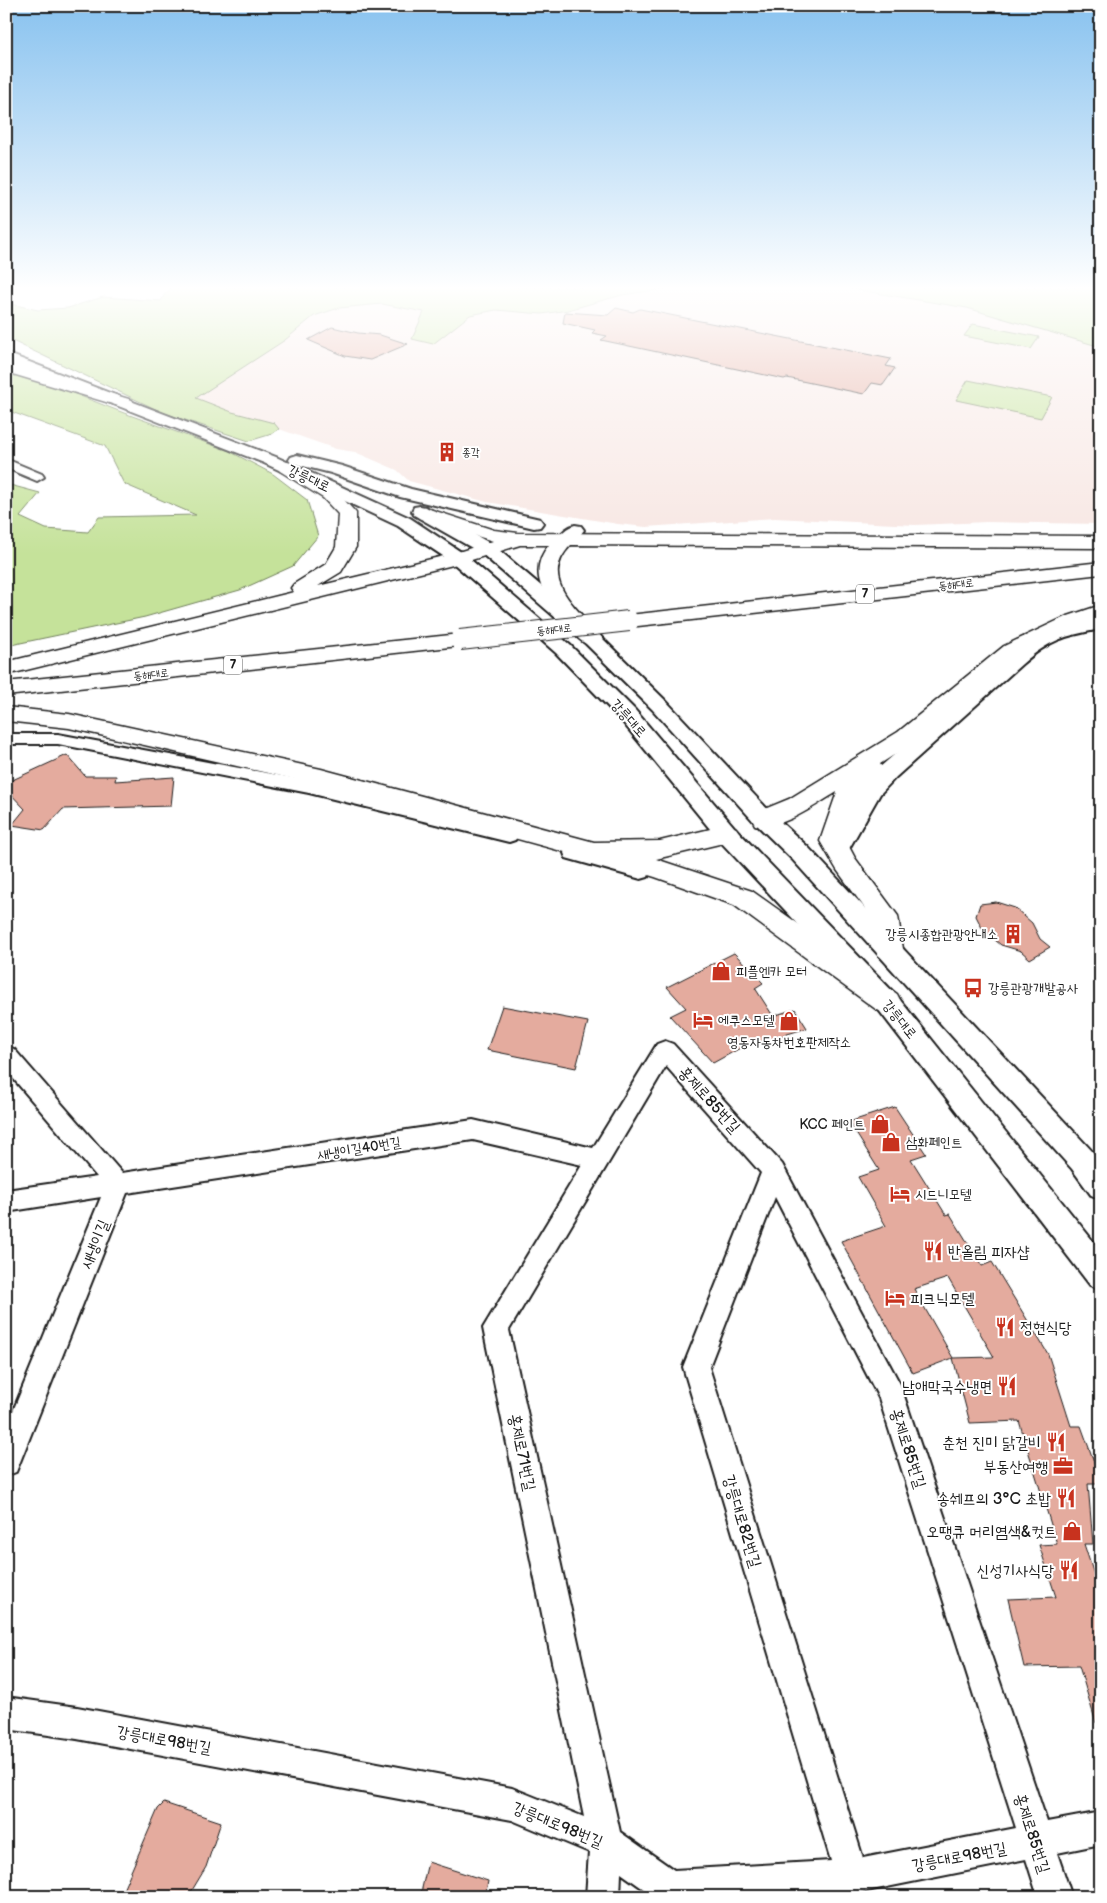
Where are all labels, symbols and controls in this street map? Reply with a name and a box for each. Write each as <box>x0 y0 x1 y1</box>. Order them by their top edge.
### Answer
building icon: 종각 <box>436 441 458 463</box>
place label: 종각 <box>462 446 480 459</box>
street label: 강릉대로 <box>285 461 333 496</box>
street label: 동해대로 <box>938 576 974 593</box>
road number: 7 <box>856 584 874 604</box>
street label: 동해대로 <box>536 621 572 638</box>
road number: 7 <box>224 656 242 674</box>
street label: 동해대로 <box>133 666 169 683</box>
street label: 강릉대로 <box>607 696 650 741</box>
building icon: 강릉시종합관광안내소 <box>1002 923 1024 945</box>
place label: 강릉시종합관광안내소 <box>885 926 998 943</box>
shop icon: 피플엔카 모터 <box>710 960 732 982</box>
place label: 피플엔카 모터 <box>736 963 807 980</box>
bus stop icon: 강릉관광개발공사 <box>962 977 984 999</box>
place label: 강릉관광개발공사 <box>988 980 1079 997</box>
street label: 강릉대로 <box>879 996 920 1042</box>
hotel icon: 에쿠스모텔 <box>692 1009 714 1031</box>
shop icon: 영동자동차번호판제작소 <box>778 1010 800 1032</box>
place label: 에쿠스모텔 <box>718 1012 775 1029</box>
place label: 영동자동차번호판제작소 <box>727 1034 851 1051</box>
street label: 홍제로85번길 <box>674 1063 744 1137</box>
shop icon: KCC 페인트 <box>869 1113 891 1135</box>
place label: KCC 페인트 <box>799 1116 865 1133</box>
shop icon: 삼화페인트 <box>880 1131 902 1153</box>
street label: 새냉이길40번길 <box>316 1133 403 1163</box>
place label: 삼화페인트 <box>906 1134 962 1151</box>
hotel icon: 시드니모텔 <box>889 1183 911 1205</box>
place label: 시드니모텔 <box>915 1186 972 1203</box>
street label: 새냉이길 <box>77 1217 114 1272</box>
restaurant icon: 반올림 피자샵 <box>922 1240 944 1262</box>
place label: 반올림 피자샵 <box>948 1243 1030 1262</box>
hotel icon: 피크닉모텔 <box>884 1287 906 1309</box>
place label: 피크닉모텔 <box>910 1290 975 1309</box>
restaurant icon: 정현식당 <box>994 1316 1016 1338</box>
place label: 정현식당 <box>1020 1319 1072 1338</box>
restaurant icon: 남애막국수냉면 <box>996 1375 1018 1397</box>
place label: 남애막국수냉면 <box>902 1378 992 1397</box>
street label: 홍제로85번길 <box>886 1406 929 1491</box>
street label: 홍제로71번길 <box>504 1412 539 1493</box>
restaurant icon: 춘천 진미 닭갈비 <box>1045 1431 1067 1453</box>
place label: 춘천 진미 닭갈비 <box>942 1434 1041 1453</box>
office icon: 부동산여행 <box>1052 1455 1074 1477</box>
place label: 부동산여행 <box>984 1458 1048 1477</box>
street label: 강릉대로82번길 <box>718 1473 765 1570</box>
restaurant icon: 송쉐프의 3°C 초밥 <box>1055 1487 1077 1509</box>
place label: 송쉐프의 3°C 초밥 <box>937 1490 1051 1509</box>
shop icon: 오땡큐 머리염색&컷트 <box>1061 1520 1083 1542</box>
place label: 오땡큐 머리염색&컷트 <box>926 1523 1057 1542</box>
restaurant icon: 신성기사식당 <box>1058 1559 1080 1581</box>
place label: 신성기사식당 <box>977 1562 1054 1581</box>
street label: 강릉대로98번길 <box>115 1723 213 1758</box>
street label: 홍제로85번길 <box>1010 1791 1053 1876</box>
street label: 강릉대로98번길 <box>509 1799 606 1852</box>
street label: 강릉대로98번길 <box>910 1839 1008 1876</box>

